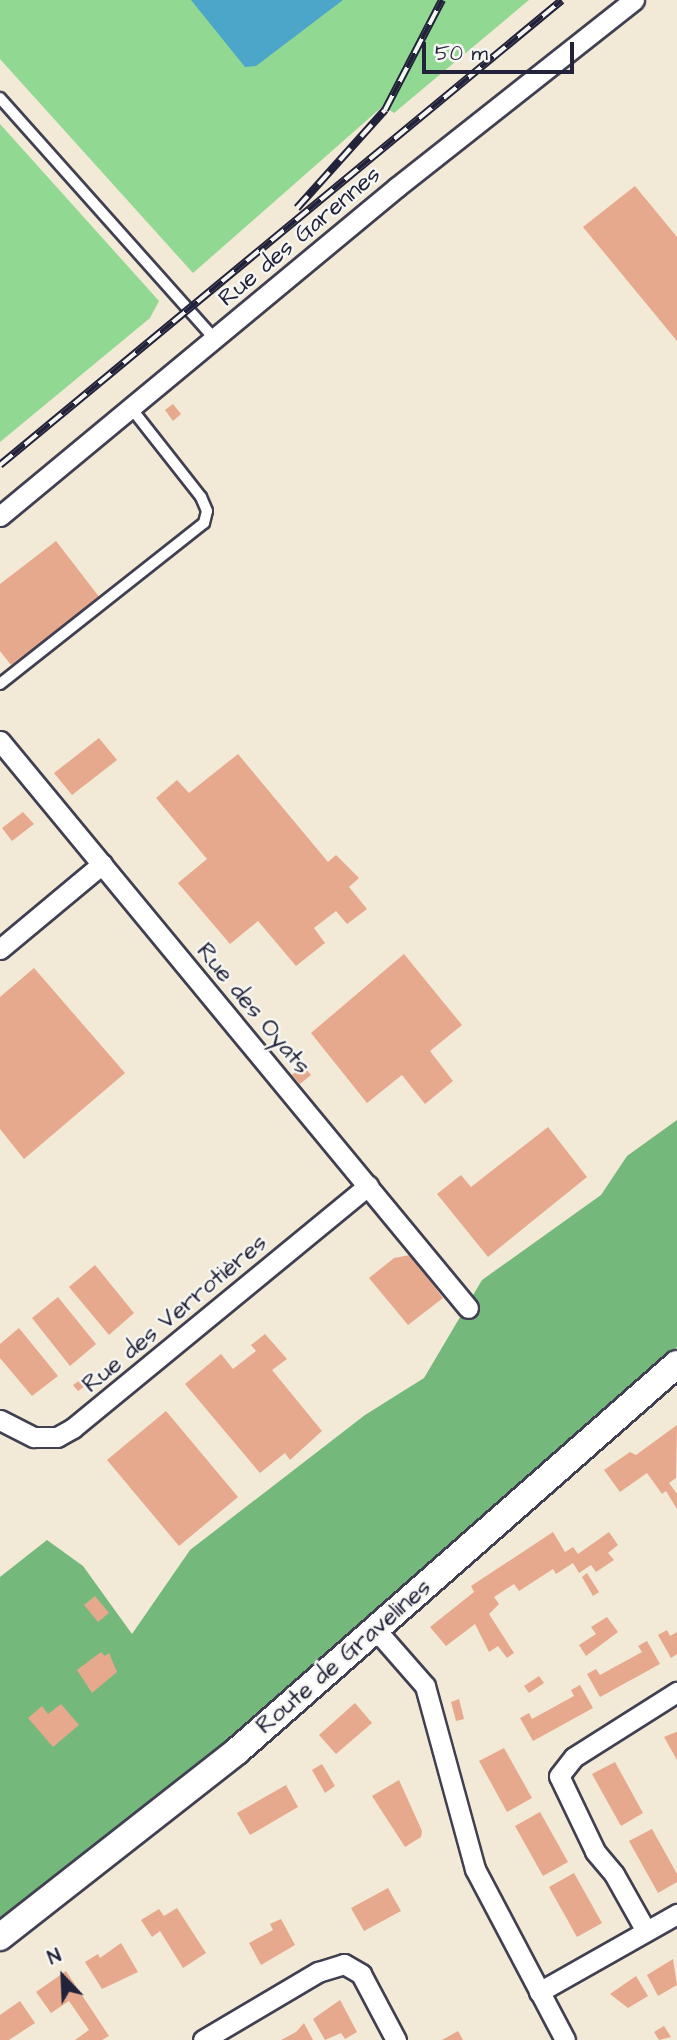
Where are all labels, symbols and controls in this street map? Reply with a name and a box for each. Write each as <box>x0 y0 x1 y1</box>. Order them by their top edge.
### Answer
scale bar <box>425 28 577 72</box>
text: 50 m <box>435 39 488 68</box>
street label: Rue des Garennes <box>213 161 387 313</box>
street label: Rue des Oyats <box>190 938 316 1080</box>
street label: Rue des Verrotières <box>77 1229 273 1399</box>
street label: Route de Gravelines <box>251 1573 437 1741</box>
north arrow <box>28 1942 98 2012</box>
text: N <box>44 1942 65 1972</box>

